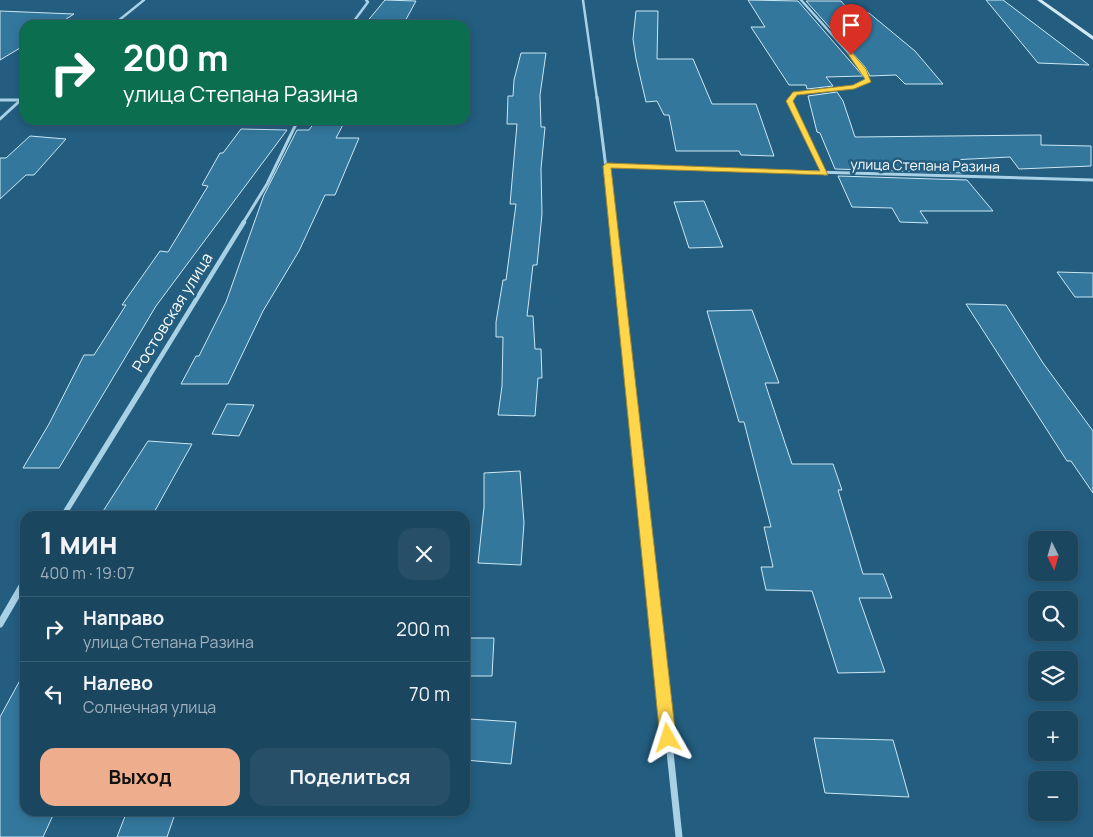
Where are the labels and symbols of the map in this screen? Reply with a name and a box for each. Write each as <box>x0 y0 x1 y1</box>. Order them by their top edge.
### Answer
pin <box>830 4 872 55</box>
street label: улица Степана Разина <box>850 154 1000 176</box>
street label: Ростовская улица <box>126 248 218 376</box>
north arrow <box>1028 531 1078 581</box>
position arrow <box>641 711 693 763</box>

